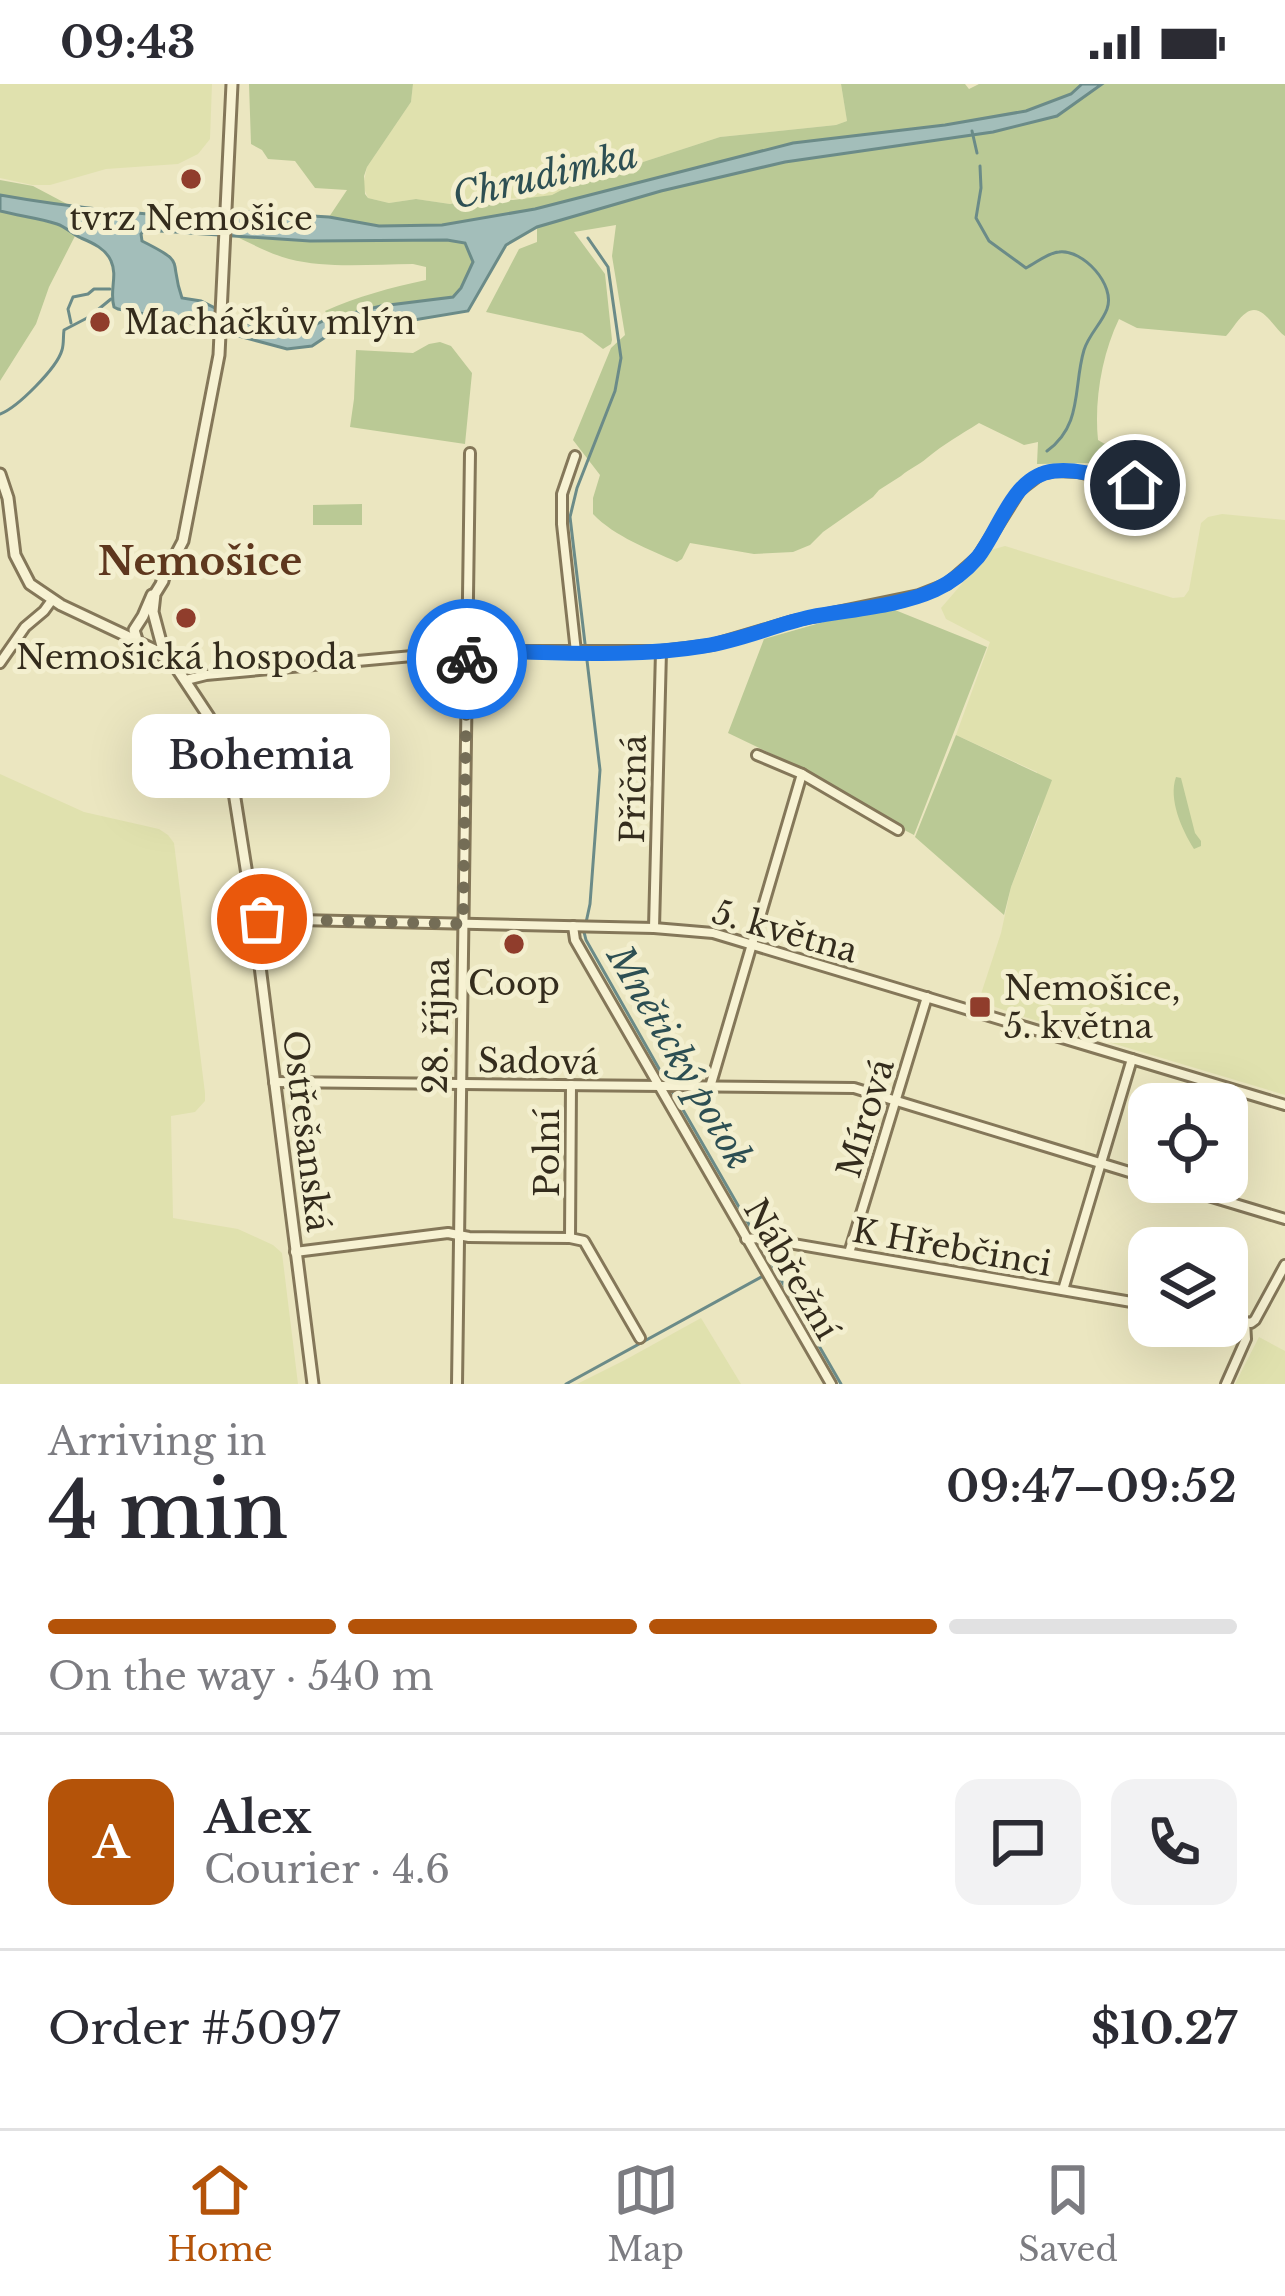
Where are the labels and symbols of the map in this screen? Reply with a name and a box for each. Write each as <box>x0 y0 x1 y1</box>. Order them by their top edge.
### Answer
water label: Chrudimka <box>448 132 642 219</box>
marker: tvrz Nemošice <box>178 166 204 192</box>
place label: tvrz Nemošice <box>69 198 313 239</box>
place label: Macháčkův mlýn <box>124 302 415 343</box>
marker: Macháčkův mlýn <box>87 309 113 335</box>
pin <box>1084 434 1186 536</box>
district label: Nemošice <box>98 537 302 586</box>
courier <box>407 599 527 719</box>
marker: Nemošická hospoda <box>173 605 199 631</box>
place label: Nemošická hospoda <box>16 637 357 678</box>
callout: Bohemia <box>133 715 391 799</box>
street label: Příčná <box>612 734 655 844</box>
pin <box>211 868 313 970</box>
street label: 5. května <box>708 891 863 972</box>
marker: Coop <box>501 931 527 957</box>
water label: Mnětický potok <box>597 936 762 1177</box>
street label: 28. října <box>415 957 458 1095</box>
place label: Coop <box>468 963 560 1004</box>
place label: Nemošice, 5. května <box>1004 968 1181 1047</box>
marker: Nemošice, 5. května <box>967 994 993 1020</box>
street label: Ostřešanská <box>274 1028 339 1235</box>
street label: Sadová <box>477 1040 599 1083</box>
street label: Mírová <box>828 1053 903 1182</box>
street label: Polní <box>527 1108 568 1197</box>
street label: Nábřežní <box>735 1192 848 1347</box>
street label: K Hřebčinci <box>849 1210 1055 1285</box>

